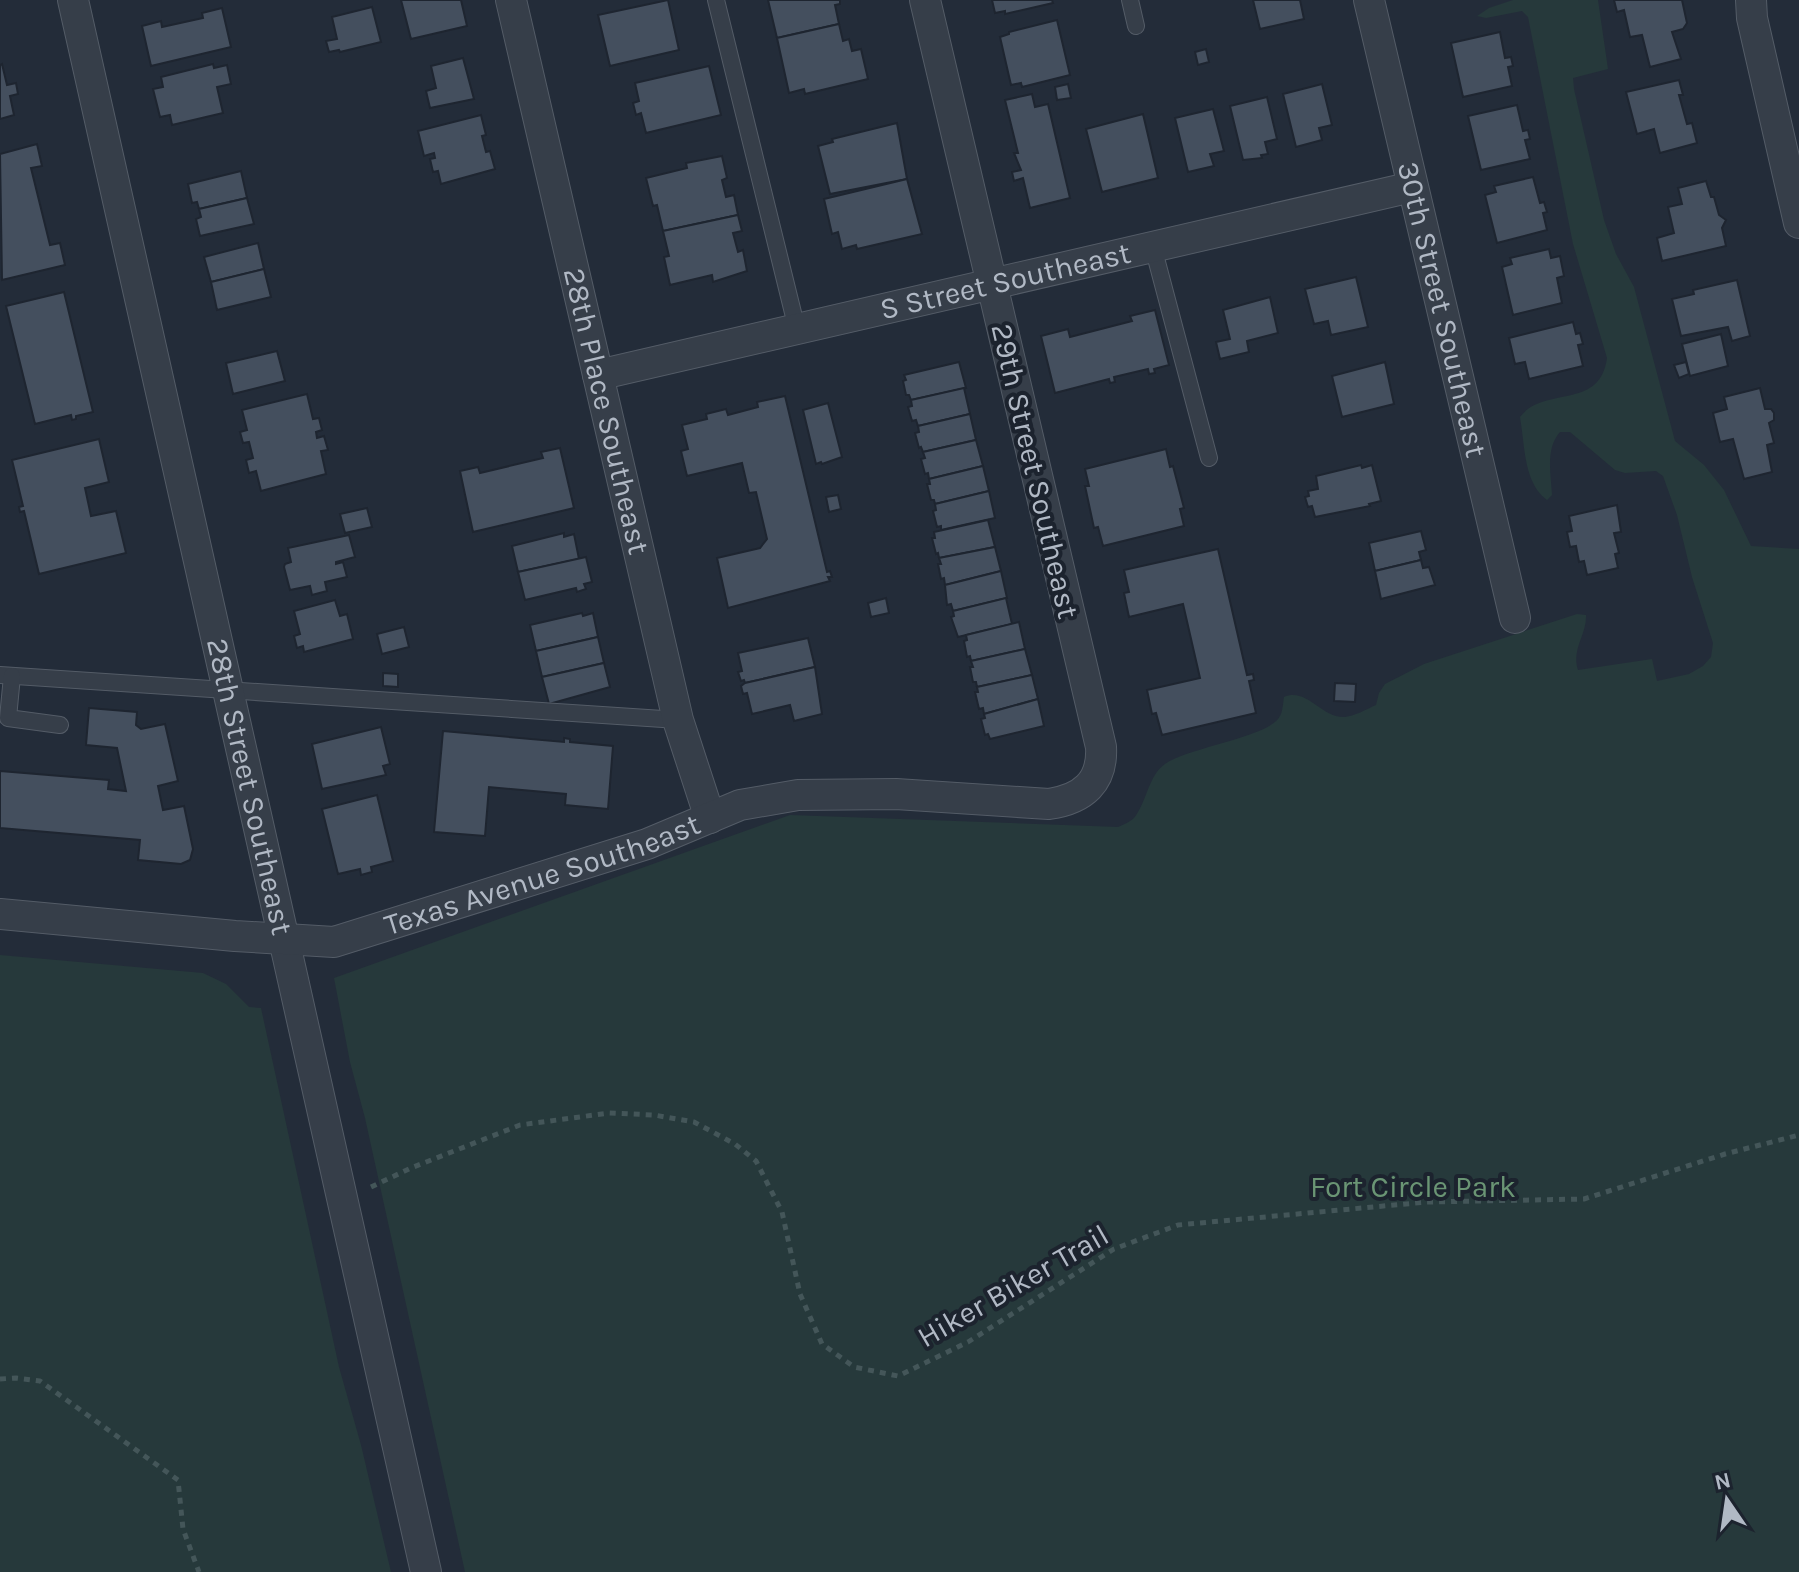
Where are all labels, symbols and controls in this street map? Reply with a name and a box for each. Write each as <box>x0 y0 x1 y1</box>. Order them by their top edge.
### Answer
street label: 30th Street Southeast <box>1390 158 1494 461</box>
street label: S Street Southeast <box>877 235 1134 327</box>
street label: 28th Place Southeast <box>556 264 657 558</box>
street label: 29th Street Southeast <box>984 320 1086 622</box>
street label: 28th Street Southeast <box>199 635 300 938</box>
street label: Texas Avenue Southeast <box>380 806 705 943</box>
park label: Fort Circle Park <box>1310 1169 1516 1205</box>
street label: Hiker Biker Trail <box>911 1217 1115 1355</box>
north arrow <box>1687 1460 1767 1540</box>
text: N <box>1712 1467 1733 1496</box>

